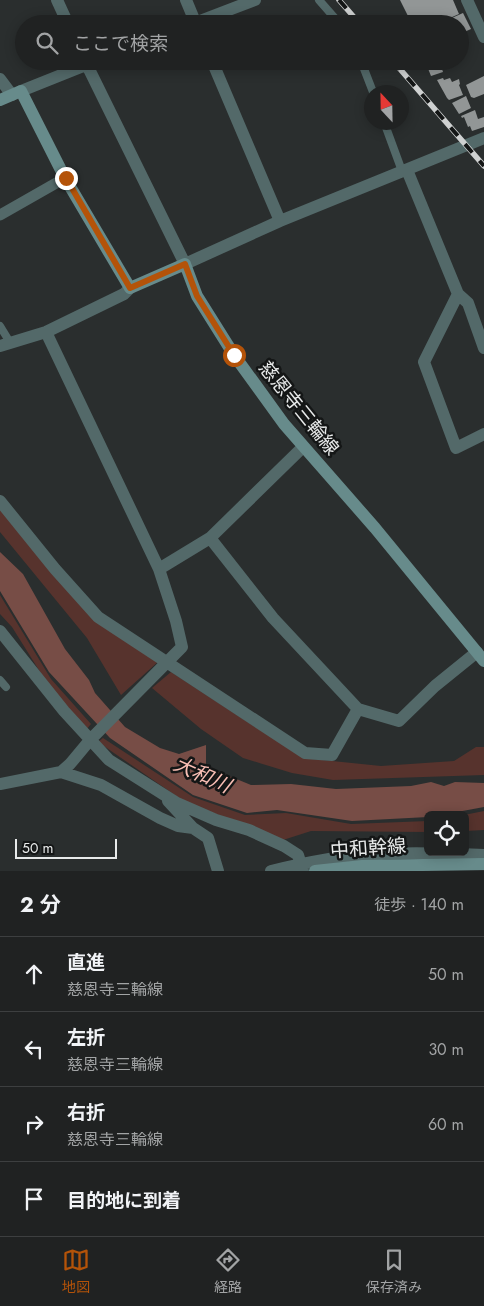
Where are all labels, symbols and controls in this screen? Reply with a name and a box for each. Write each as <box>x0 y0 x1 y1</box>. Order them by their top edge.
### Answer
search box <box>15 15 469 70</box>
icon: search <box>33 29 61 57</box>
text: ここで検索 <box>73 30 168 57</box>
north arrow <box>364 85 409 130</box>
route end <box>55 167 78 190</box>
route start <box>223 344 246 367</box>
street label: 慈恩寺三輪線 <box>253 355 345 461</box>
water label: 大和川 <box>169 750 237 801</box>
map controls <box>424 811 469 856</box>
button: locate <box>424 811 469 856</box>
street label: 中和幹線 <box>329 832 407 864</box>
scale bar <box>15 836 118 859</box>
text: 50 m <box>22 838 53 858</box>
text: 2 分 <box>20 890 61 920</box>
text: 徒歩 · 140 m <box>374 893 464 916</box>
text: 直進 <box>67 949 105 976</box>
icon: ahead <box>20 960 48 988</box>
text: 50 m <box>428 963 464 986</box>
text: 慈恩寺三輪線 <box>67 978 163 1001</box>
text: 左折 <box>67 1024 105 1051</box>
icon: left <box>20 1035 48 1063</box>
text: 30 m <box>428 1038 464 1061</box>
text: 慈恩寺三輪線 <box>67 1053 163 1076</box>
text: 右折 <box>67 1099 105 1126</box>
icon: right <box>20 1110 48 1138</box>
text: 60 m <box>428 1113 464 1136</box>
text: 慈恩寺三輪線 <box>67 1128 163 1151</box>
icon: arrive <box>20 1185 48 1213</box>
text: 目的地に到着 <box>67 1187 181 1214</box>
tab: 地図 <box>62 1246 90 1297</box>
tab: 経路 <box>214 1246 242 1297</box>
tab: 保存済み <box>366 1246 422 1297</box>

